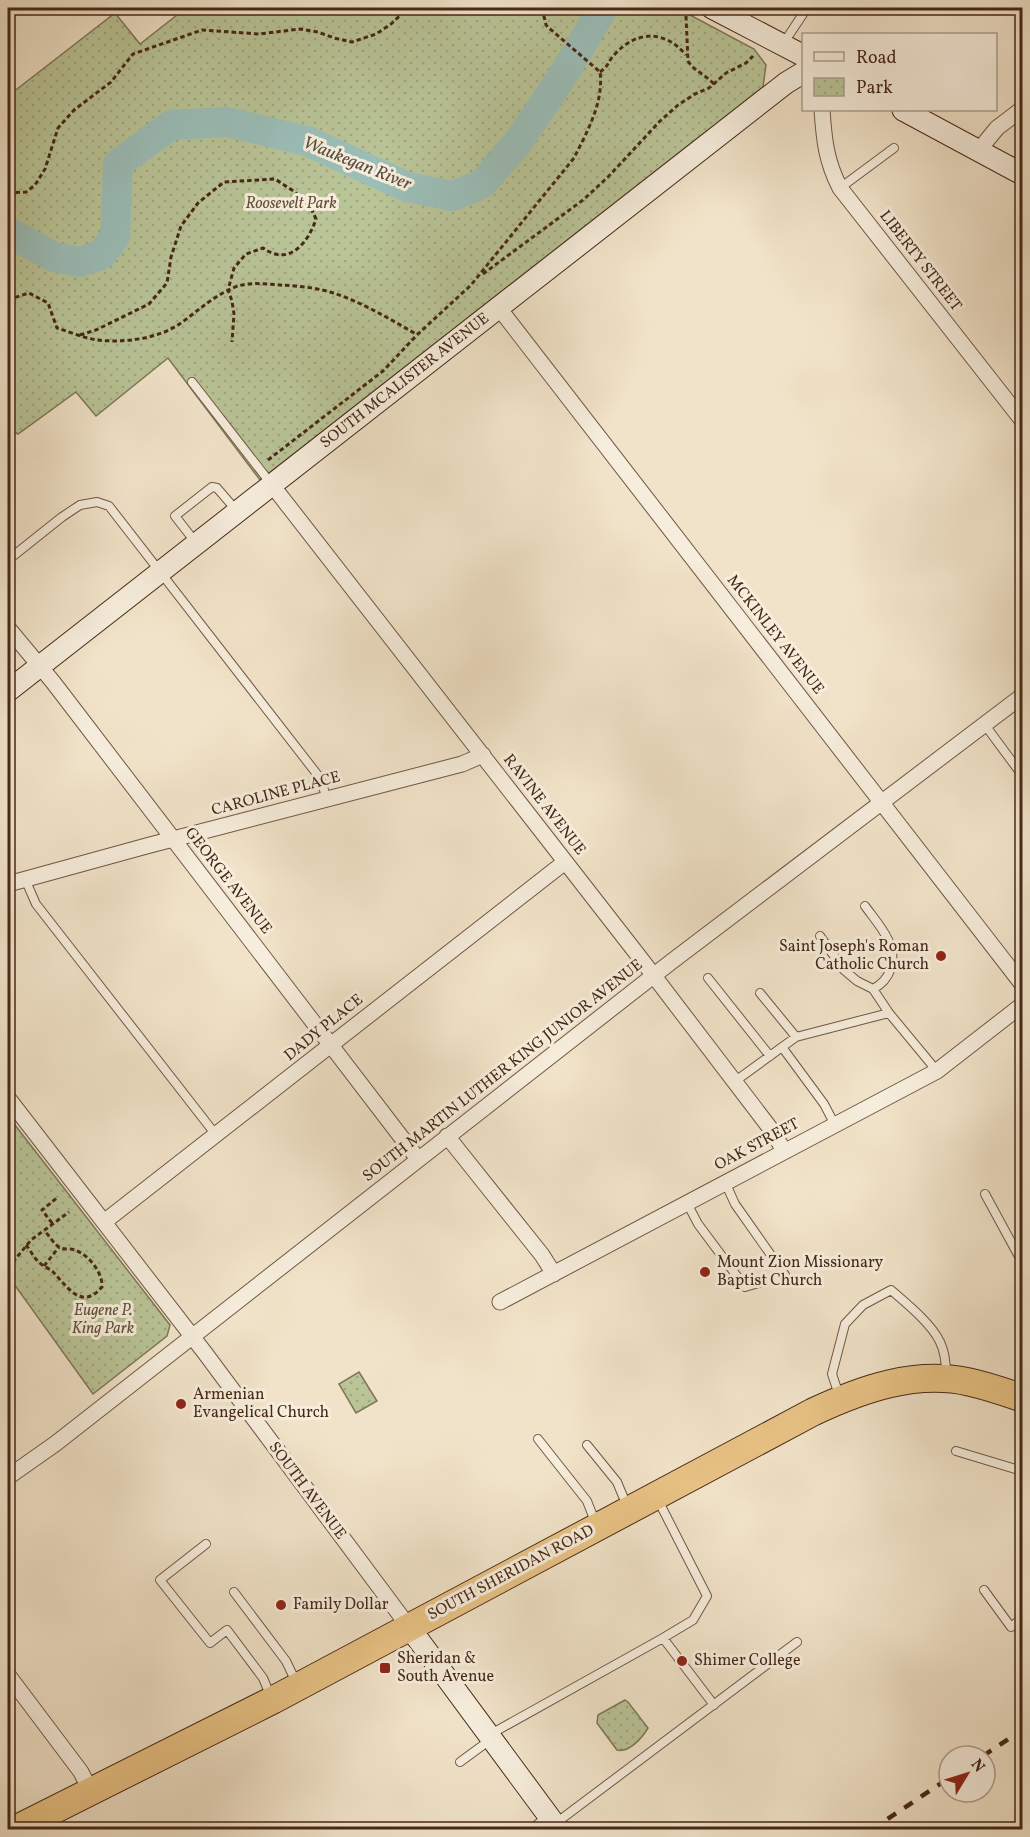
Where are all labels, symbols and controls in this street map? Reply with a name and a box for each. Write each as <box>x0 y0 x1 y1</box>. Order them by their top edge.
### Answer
legend <box>802 33 997 111</box>
text: Road <box>856 46 897 71</box>
text: Park <box>856 76 893 101</box>
water label: Waukegan River <box>299 131 415 197</box>
park label: Roosevelt Park <box>245 193 337 215</box>
street label: LIBERTY STREET <box>874 206 966 316</box>
street label: SOUTH MCALISTER AVENUE <box>316 308 494 454</box>
street label: MCKINLEY AVENUE <box>721 570 829 700</box>
street label: RAVINE AVENUE <box>498 750 590 860</box>
street label: CAROLINE PLACE <box>209 766 343 822</box>
street label: GEORGE AVENUE <box>179 823 277 939</box>
place label: Saint Joseph's Roman Catholic Church <box>779 936 929 976</box>
marker: Saint Joseph's Roman Catholic Church <box>934 949 948 963</box>
street label: SOUTH MARTIN LUTHER KING JUNIOR AVENUE <box>358 955 648 1187</box>
street label: DADY PLACE <box>280 989 368 1067</box>
street label: OAK STREET <box>711 1113 803 1177</box>
place label: Mount Zion Missionary Baptist Church <box>717 1252 884 1292</box>
marker: Mount Zion Missionary Baptist Church <box>698 1265 712 1279</box>
park label: Eugene P. King Park <box>72 1300 135 1340</box>
place label: Armenian Evangelical Church <box>193 1384 329 1424</box>
marker: Armenian Evangelical Church <box>174 1397 188 1411</box>
street label: SOUTH AVENUE <box>263 1438 351 1544</box>
street label: SOUTH SHERIDAN ROAD <box>424 1520 598 1626</box>
place label: Family Dollar <box>293 1594 389 1616</box>
marker: Family Dollar <box>274 1598 288 1612</box>
place label: Sheridan & South Avenue <box>397 1648 494 1688</box>
place label: Shimer College <box>694 1650 801 1672</box>
marker: Shimer College <box>675 1654 689 1668</box>
marker: Sheridan & South Avenue <box>378 1661 392 1675</box>
north arrow <box>937 1744 997 1804</box>
text: N <box>965 1755 990 1778</box>

